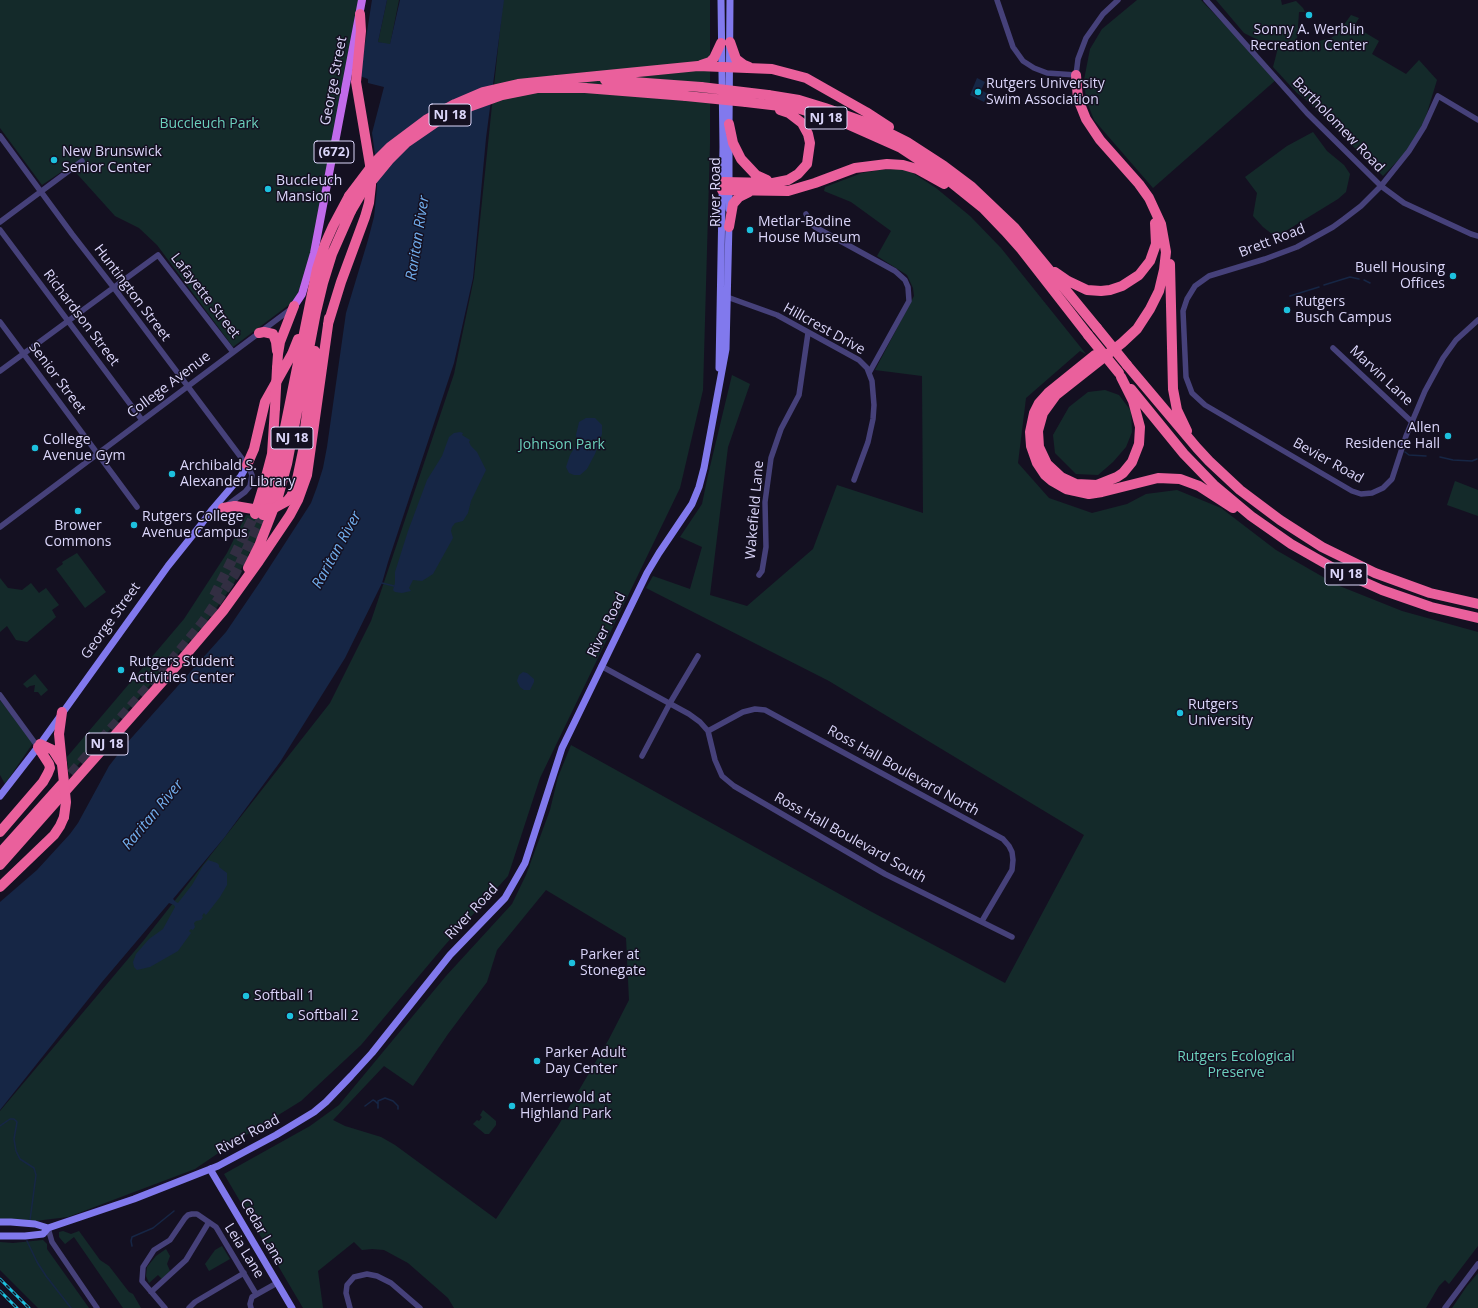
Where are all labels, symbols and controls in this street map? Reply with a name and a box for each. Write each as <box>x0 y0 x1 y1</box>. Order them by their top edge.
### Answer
marker: Sonny A. Werblin Recreation Center <box>1304 10 1314 20</box>
place label: Sonny A. Werblin Recreation Center <box>1250 22 1368 54</box>
street label: George Street <box>317 35 351 127</box>
street label: Bartholomew Road <box>1288 74 1388 176</box>
place label: Rutgers University Swim Association <box>986 76 1105 108</box>
marker: Rutgers University Swim Association <box>973 87 983 97</box>
road number: NJ 18 <box>429 104 471 126</box>
road number: NJ 18 <box>805 107 847 129</box>
park label: Buccleuch Park <box>159 116 259 132</box>
road number: (672) <box>314 141 354 163</box>
place label: New Brunswick Senior Center <box>62 144 162 176</box>
marker: New Brunswick Senior Center <box>49 155 59 165</box>
street label: River Road <box>708 157 724 227</box>
place label: Buccleuch Mansion <box>276 173 342 206</box>
marker: Buccleuch Mansion <box>263 184 273 194</box>
water label: Raritan River <box>402 194 434 282</box>
place label: Metlar-Bodine House Museum <box>758 214 861 246</box>
street label: Brett Road <box>1236 221 1308 261</box>
marker: Metlar-Bodine House Museum <box>745 225 755 235</box>
street label: Huntington Street <box>90 241 174 345</box>
street label: Lafayette Street <box>167 250 243 342</box>
place label: Buell Housing Offices <box>1355 260 1445 292</box>
street label: Richardson Street <box>39 267 123 369</box>
marker: Buell Housing Offices <box>1448 271 1458 281</box>
place label: Rutgers Busch Campus <box>1295 294 1392 326</box>
street label: Hillcrest Drive <box>780 300 868 358</box>
marker: Rutgers Busch Campus <box>1282 305 1292 315</box>
street label: Senior Street <box>25 339 89 417</box>
street label: Marvin Lane <box>1346 342 1416 410</box>
street label: College Avenue <box>124 348 214 422</box>
place label: Allen Residence Hall <box>1345 420 1440 452</box>
road number: NJ 18 <box>271 427 313 449</box>
marker: Allen Residence Hall <box>1443 431 1453 441</box>
place label: College Avenue Gym <box>43 432 126 464</box>
street label: Bevier Road <box>1290 435 1366 487</box>
park label: Johnson Park <box>519 437 605 453</box>
marker: College Avenue Gym <box>30 443 40 453</box>
place label: Archibald S. Alexander Library <box>180 458 295 490</box>
street label: Wakefield Lane <box>742 460 768 560</box>
marker: Archibald S. Alexander Library <box>167 469 177 479</box>
marker: Brower Commons <box>73 506 83 516</box>
water label: Raritan River <box>308 508 366 592</box>
place label: Rutgers College Avenue Campus <box>142 509 248 542</box>
place label: Brower Commons <box>45 518 111 550</box>
marker: Rutgers College Avenue Campus <box>129 520 139 530</box>
road number: NJ 18 <box>1325 563 1367 585</box>
street label: George Street <box>78 580 144 662</box>
street label: River Road <box>584 590 630 660</box>
place label: Rutgers Student Activities Center <box>129 654 234 686</box>
marker: Rutgers Student Activities Center <box>116 665 126 675</box>
place label: Rutgers University <box>1188 697 1253 730</box>
marker: Rutgers University <box>1175 708 1185 718</box>
street label: Ross Hall Boulevard North <box>824 722 982 820</box>
road number: NJ 18 <box>86 733 128 755</box>
water label: Raritan River <box>119 777 187 853</box>
street label: Ross Hall Boulevard South <box>771 789 929 887</box>
street label: River Road <box>442 881 502 943</box>
place label: Parker at Stonegate <box>580 947 646 980</box>
marker: Parker at Stonegate <box>567 958 577 968</box>
place label: Softball 1 <box>254 988 315 1004</box>
marker: Softball 1 <box>241 991 251 1001</box>
place label: Softball 2 <box>298 1008 359 1024</box>
marker: Softball 2 <box>285 1011 295 1021</box>
place label: Parker Adult Day Center <box>545 1045 626 1078</box>
park label: Rutgers Ecological Preserve <box>1177 1049 1295 1082</box>
marker: Parker Adult Day Center <box>532 1056 542 1066</box>
place label: Merriewold at Highland Park <box>520 1090 611 1122</box>
marker: Merriewold at Highland Park <box>507 1101 517 1111</box>
street label: River Road <box>213 1111 283 1159</box>
street label: Cedar Lane <box>236 1196 288 1268</box>
street label: Leia Lane <box>221 1220 267 1282</box>

